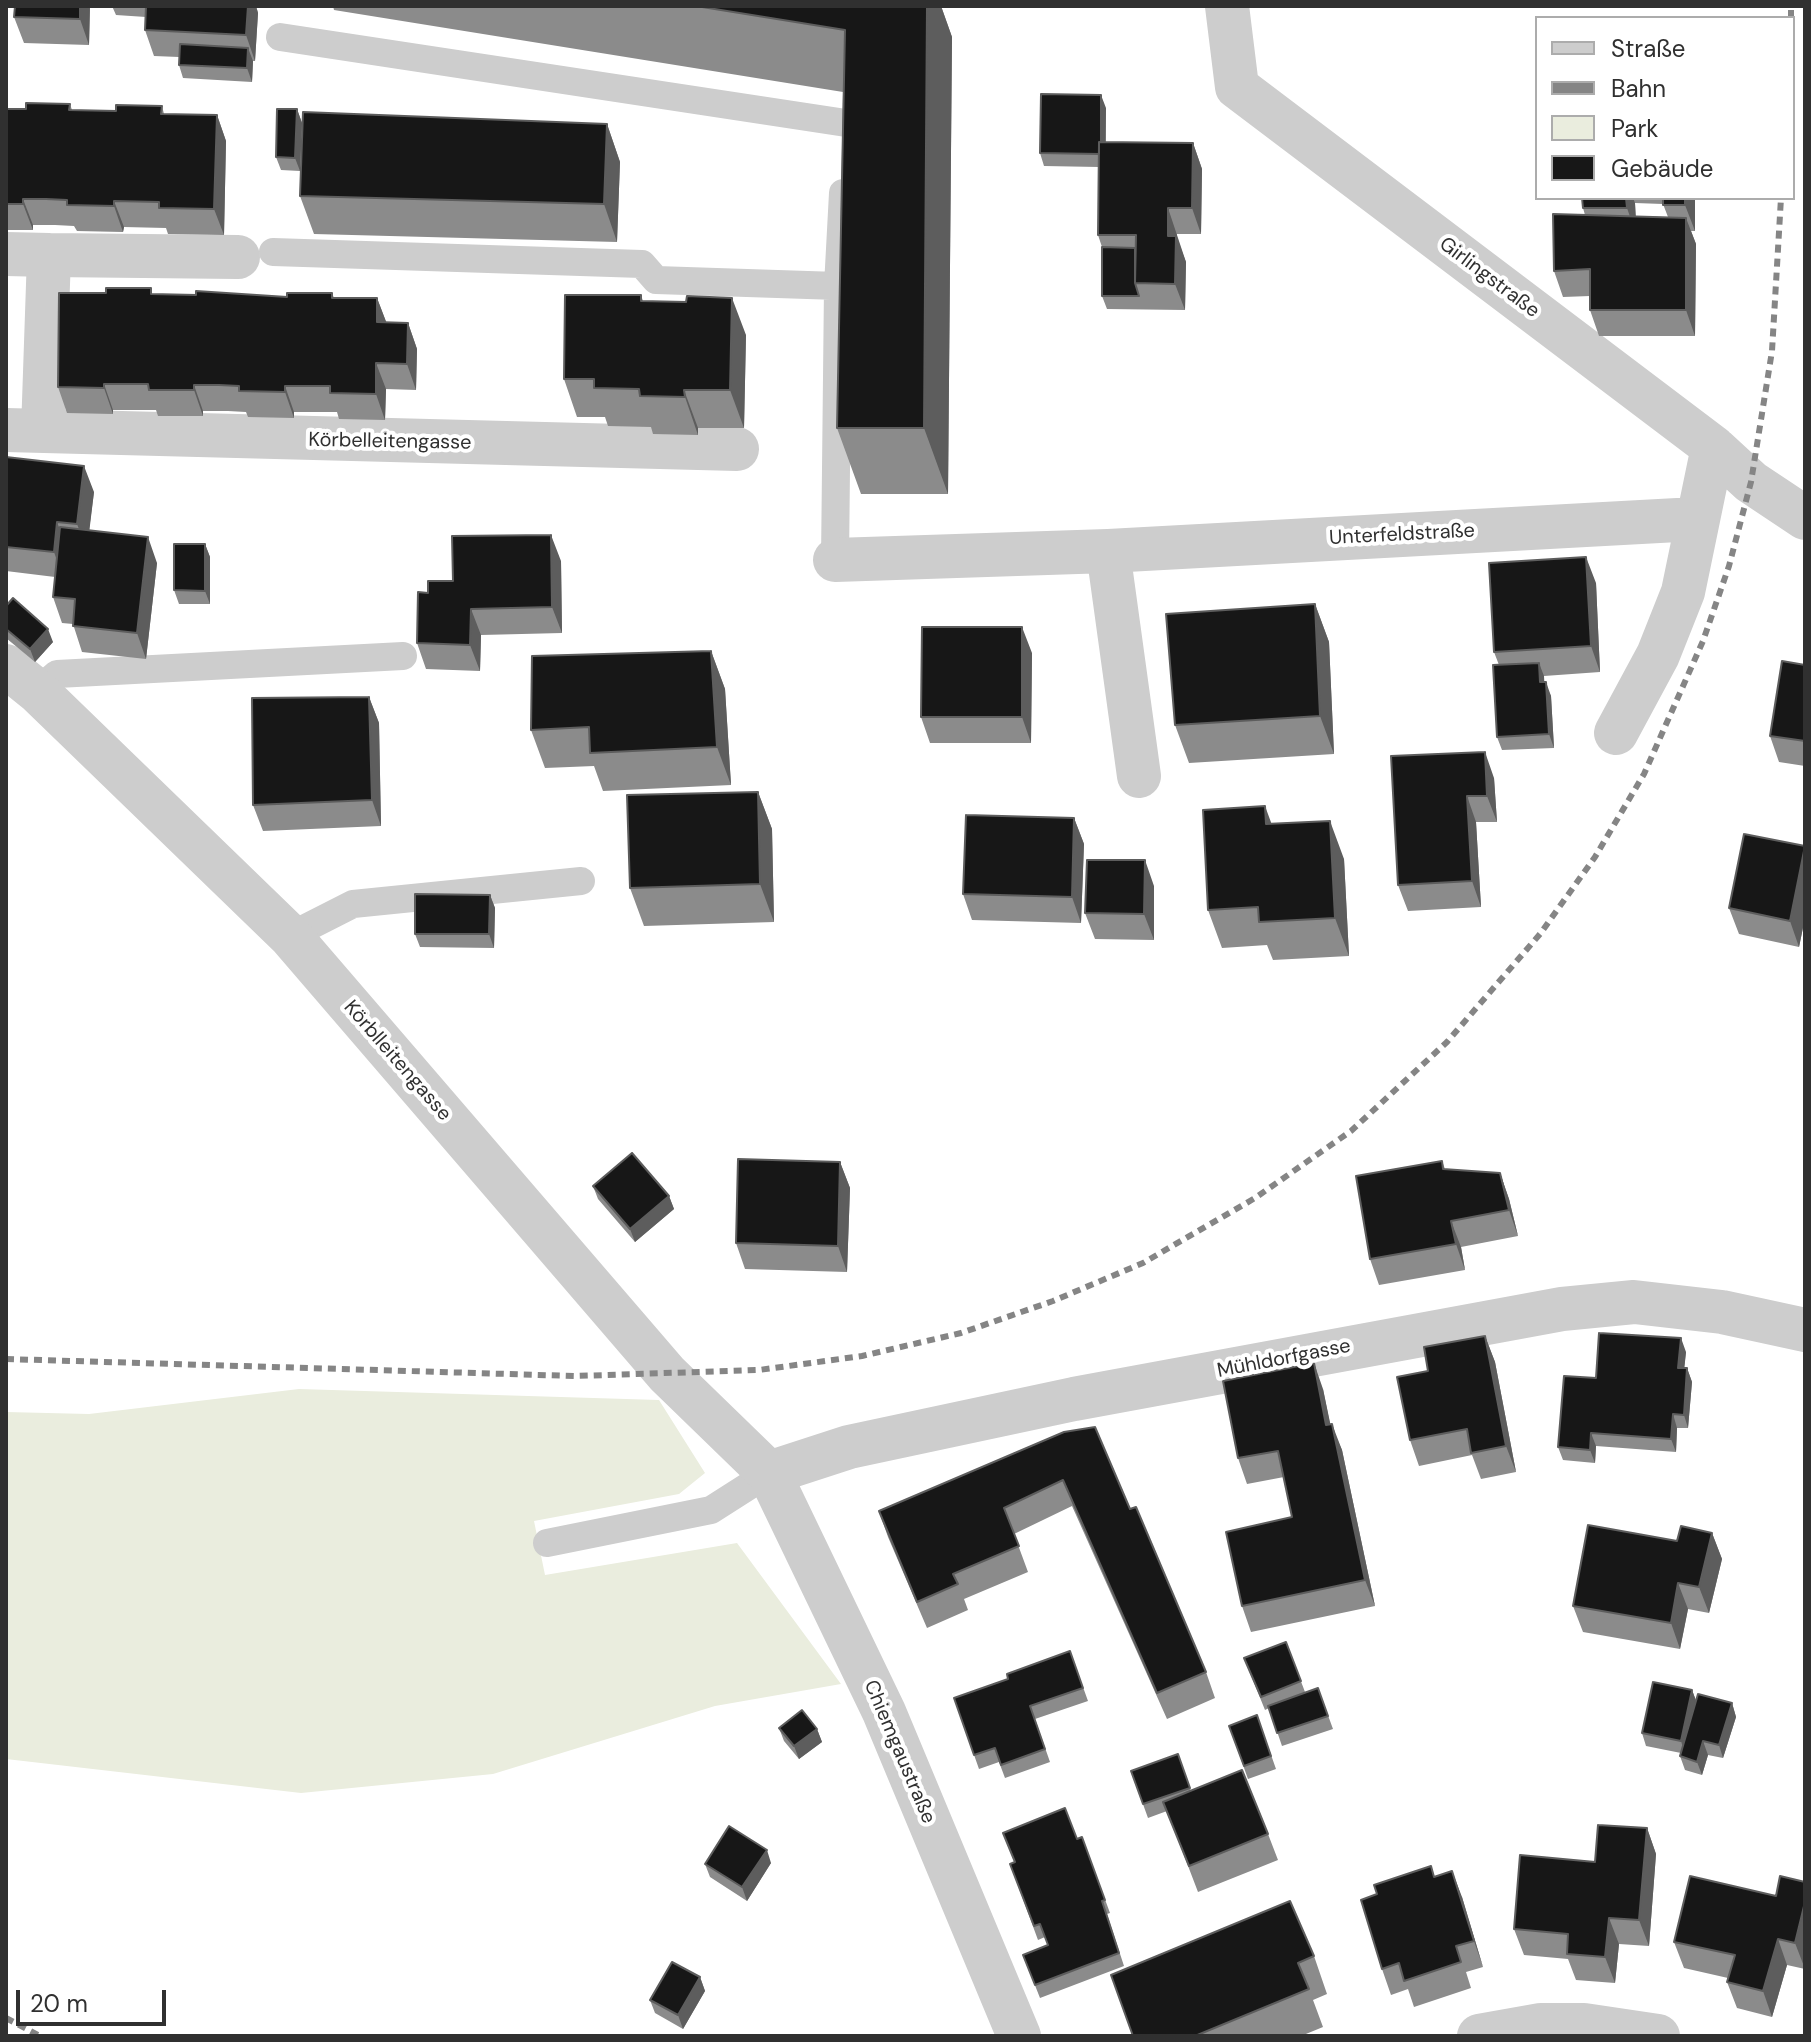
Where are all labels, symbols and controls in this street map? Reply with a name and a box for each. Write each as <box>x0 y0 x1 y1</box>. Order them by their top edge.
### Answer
legend <box>1535 16 1795 200</box>
text: Straße <box>1611 33 1685 64</box>
text: Bahn <box>1611 73 1666 104</box>
text: Park <box>1611 113 1658 144</box>
text: Gebäude <box>1611 153 1713 184</box>
street label: Girlingstraße <box>1434 233 1544 323</box>
street label: Körbelleitengasse <box>308 429 472 455</box>
street label: Unterfeldstraße <box>1329 519 1475 551</box>
street label: Körblleitengasse <box>338 996 456 1126</box>
street label: Mühldorfgasse <box>1215 1334 1353 1384</box>
street label: Chiemgaustraße <box>858 1677 940 1827</box>
scale bar <box>20 1974 170 2024</box>
text: 20 m <box>30 1988 88 2019</box>

